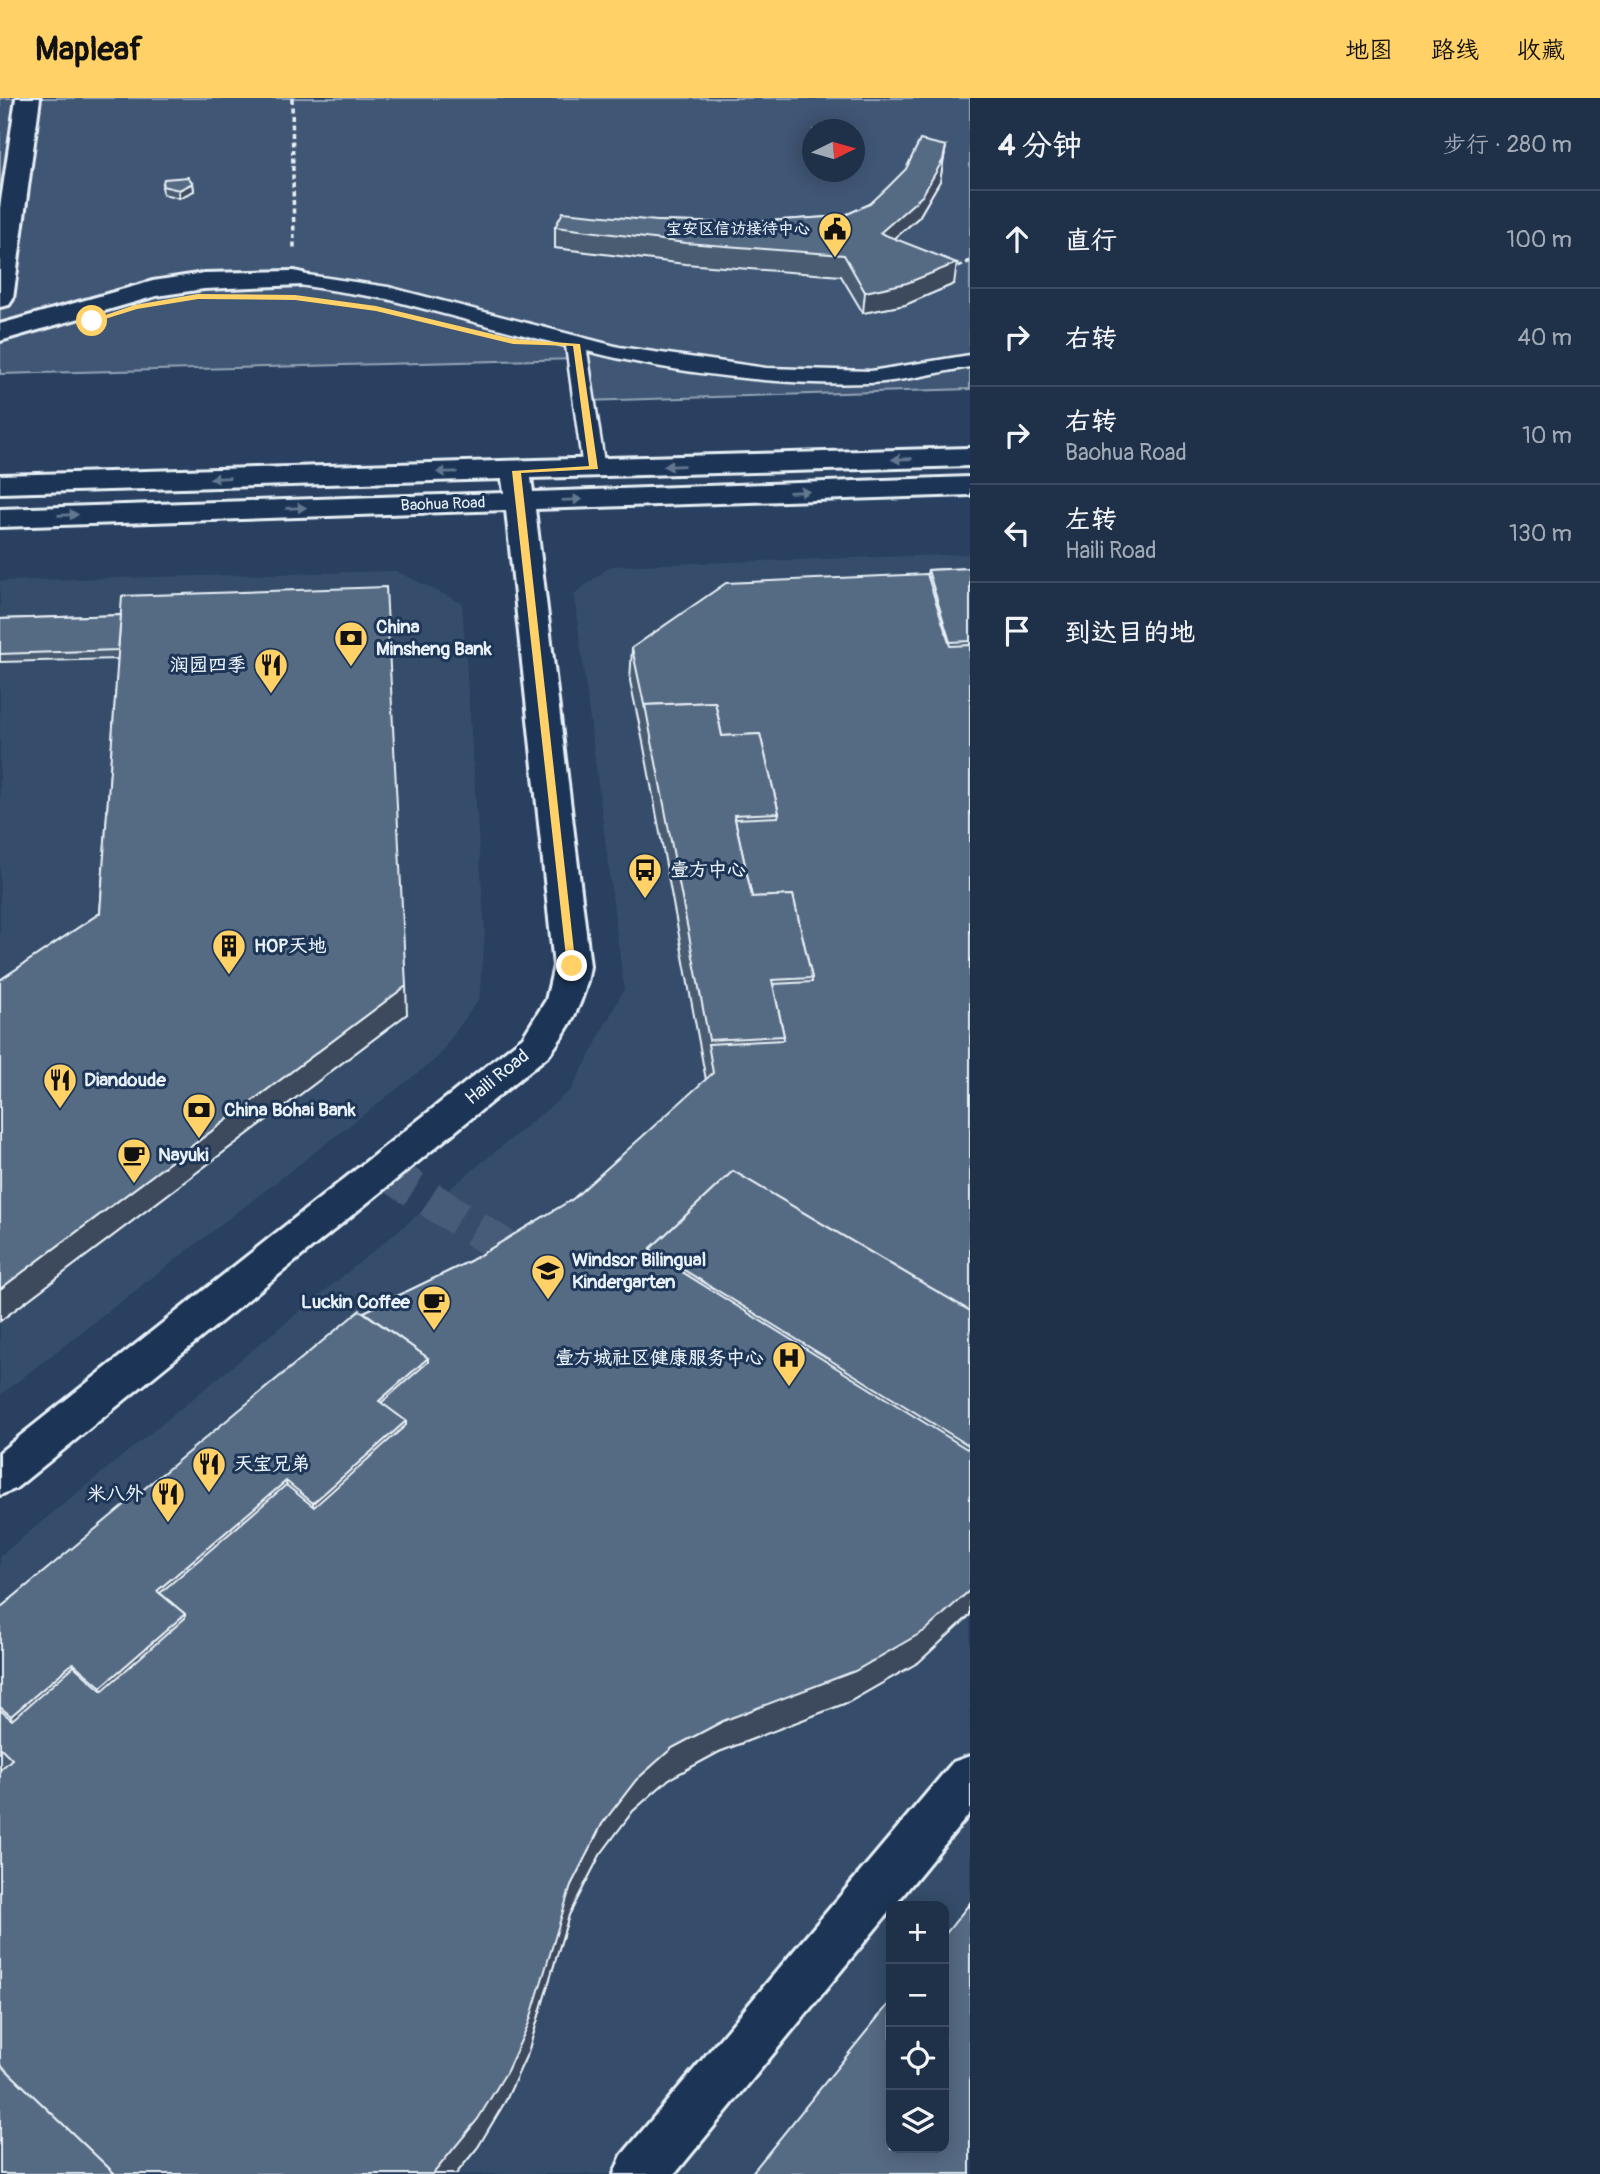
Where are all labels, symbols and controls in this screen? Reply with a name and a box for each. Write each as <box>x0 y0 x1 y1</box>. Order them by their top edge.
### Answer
text: Mapleaf <box>35 29 143 70</box>
text: 地图 <box>1345 36 1393 65</box>
text: 路线 <box>1431 36 1479 65</box>
text: 收藏 <box>1517 36 1565 65</box>
north arrow <box>802 119 865 182</box>
text: 4 分钟 <box>998 127 1082 164</box>
text: 步行 · 280 m <box>1443 130 1572 159</box>
public building icon: 宝安区信访接待中心 <box>816 210 854 259</box>
place label: 宝安区信访接待中心 <box>666 219 810 239</box>
icon: ahead <box>998 220 1036 258</box>
text: 直行 <box>1065 225 1117 257</box>
text: 100 m <box>1506 225 1572 254</box>
route start <box>76 305 107 336</box>
icon: right <box>998 318 1036 356</box>
text: 右转 <box>1065 323 1117 355</box>
text: 40 m <box>1518 323 1572 352</box>
text: 右转 <box>1065 406 1117 438</box>
icon: right <box>998 416 1036 454</box>
text: 10 m <box>1522 421 1572 450</box>
text: Baohua Road <box>1065 438 1187 467</box>
one-way arrow <box>891 453 913 465</box>
one-way arrow <box>663 461 685 472</box>
one-way arrow <box>436 467 458 478</box>
one-way arrow <box>208 473 230 484</box>
one-way arrow <box>789 486 811 498</box>
street label: Baohua Road <box>400 493 486 515</box>
one-way arrow <box>561 494 583 505</box>
one-way arrow <box>285 503 307 514</box>
text: 左转 <box>1065 504 1117 536</box>
one-way arrow <box>57 510 79 521</box>
icon: left <box>998 514 1036 552</box>
text: 130 m <box>1509 519 1572 548</box>
text: Haili Road <box>1065 536 1157 565</box>
icon: arrive <box>998 612 1036 650</box>
place label: China Minsheng Bank <box>376 615 493 661</box>
text: 到达目的地 <box>1065 617 1195 649</box>
bank icon: China Minsheng Bank <box>332 619 370 668</box>
restaurant icon: 润园四季 <box>252 646 290 695</box>
place label: 润园四季 <box>170 653 246 677</box>
bus stop icon: 壹方中心 <box>626 851 664 900</box>
place label: 壹方中心 <box>670 858 746 882</box>
building icon: HOP天地 <box>210 927 248 976</box>
place label: HOP天地 <box>254 934 327 958</box>
route end <box>556 950 587 981</box>
street label: Haili Road <box>460 1044 534 1110</box>
restaurant icon: Diandoude <box>41 1061 79 1110</box>
place label: Diandoude <box>84 1068 167 1092</box>
bank icon: China Bohai Bank <box>180 1091 218 1140</box>
place label: China Bohai Bank <box>224 1098 357 1122</box>
cafe icon: Nayuki <box>115 1136 153 1185</box>
place label: Nayuki <box>158 1143 209 1167</box>
place label: Windsor Bilingual Kindergarten <box>572 1248 706 1294</box>
school or university icon: Windsor Bilingual Kindergarten <box>529 1252 567 1301</box>
cafe icon: Luckin Coffee <box>415 1283 453 1332</box>
place label: Luckin Coffee <box>301 1290 411 1314</box>
hospital icon: 壹方城社区健康服务中心 <box>770 1339 808 1388</box>
place label: 壹方城社区健康服务中心 <box>555 1346 764 1370</box>
restaurant icon: 天宝兄弟 <box>190 1445 228 1494</box>
place label: 天宝兄弟 <box>234 1452 310 1476</box>
restaurant icon: 米八外 <box>149 1475 187 1524</box>
place label: 米八外 <box>87 1482 144 1506</box>
map controls <box>886 1901 949 2153</box>
button: + <box>886 1901 949 1964</box>
button: − <box>886 1964 949 2027</box>
button: locate <box>886 2027 949 2090</box>
button: layers <box>886 2090 949 2153</box>

